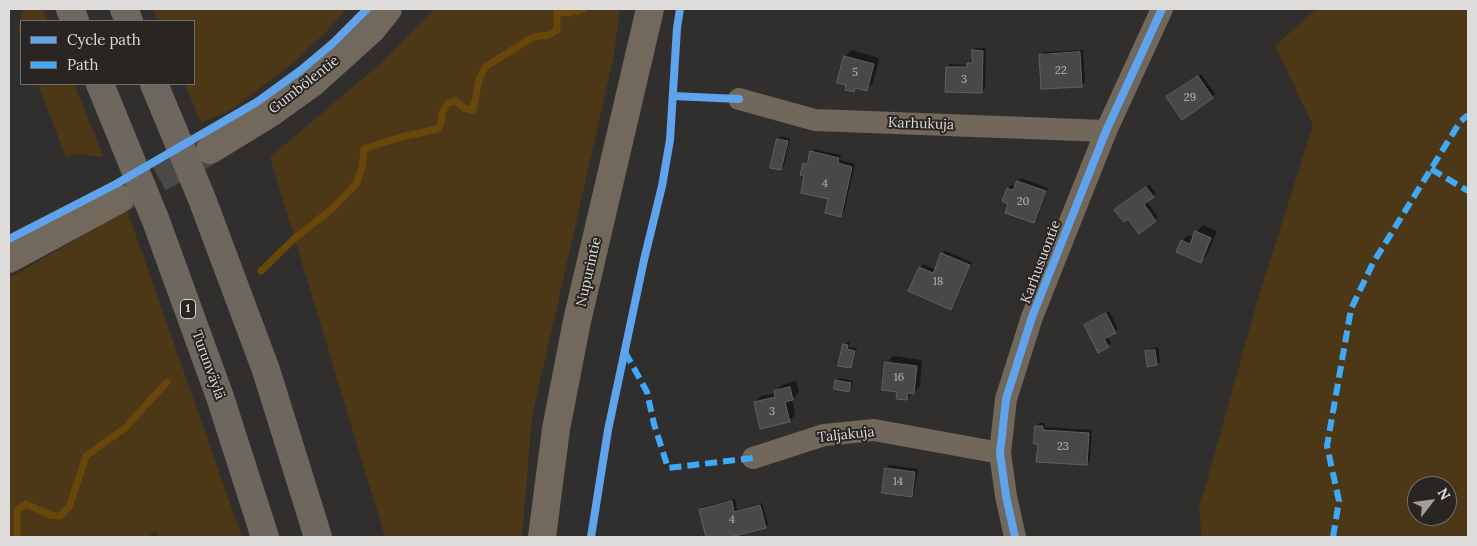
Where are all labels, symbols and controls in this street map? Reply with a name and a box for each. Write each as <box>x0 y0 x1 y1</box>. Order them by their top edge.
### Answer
legend <box>20 20 195 85</box>
text: Cycle path <box>67 30 141 49</box>
street label: Gumbölentie <box>266 52 342 118</box>
text: Path <box>67 55 98 74</box>
house number: 22 <box>1055 64 1067 78</box>
house number: 5 <box>852 66 858 80</box>
house number: 3 <box>961 73 967 87</box>
house number: 29 <box>1184 91 1196 105</box>
street label: Karhukuja <box>888 114 954 134</box>
house number: 4 <box>822 177 828 191</box>
house number: 20 <box>1017 195 1029 209</box>
street label: Karhusuontie <box>1017 218 1065 306</box>
street label: Nupurintie <box>573 235 605 309</box>
house number: 18 <box>933 275 943 289</box>
road number: 1 <box>180 300 196 318</box>
street label: Turunväylä <box>188 328 228 402</box>
house number: 16 <box>894 371 904 385</box>
house number: 3 <box>769 405 775 419</box>
street label: Taljakuja <box>817 424 875 446</box>
house number: 23 <box>1057 440 1069 454</box>
house number: 14 <box>893 475 903 489</box>
north arrow <box>1407 476 1457 526</box>
text: N <box>1434 485 1455 503</box>
house number: 4 <box>729 513 735 527</box>

